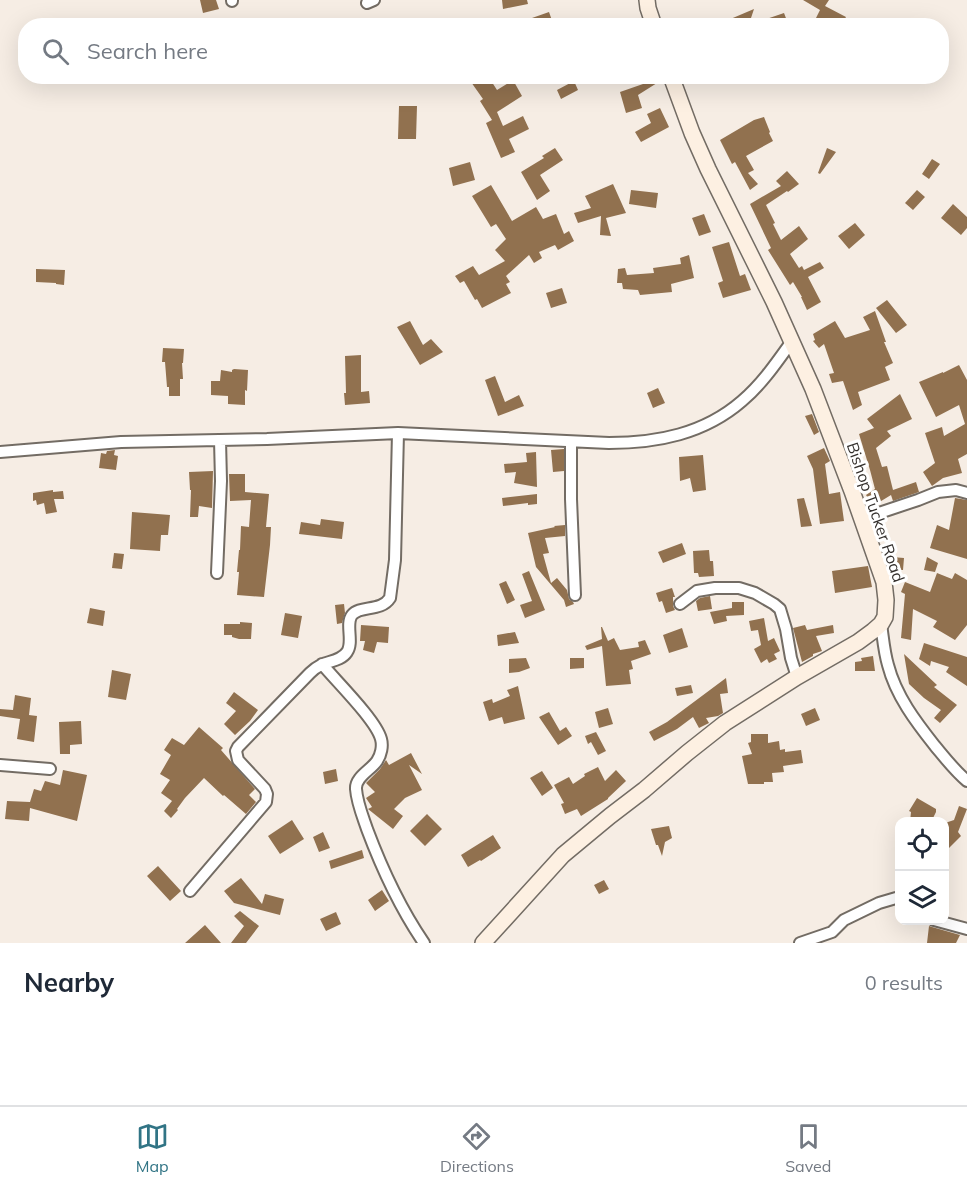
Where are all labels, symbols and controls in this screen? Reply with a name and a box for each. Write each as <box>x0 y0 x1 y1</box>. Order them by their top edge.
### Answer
search box <box>18 18 949 84</box>
icon: search <box>39 35 72 68</box>
text: Search here <box>87 37 208 65</box>
street label: Bishop Tucker Road <box>843 439 909 585</box>
map controls <box>895 817 949 925</box>
button: locate <box>895 817 949 871</box>
button: layers <box>895 871 949 925</box>
text: Nearby <box>24 966 114 999</box>
text: 0 results <box>865 970 943 995</box>
tab: Map <box>136 1120 169 1176</box>
tab: Directions <box>440 1120 514 1176</box>
tab: Saved <box>785 1120 831 1176</box>

